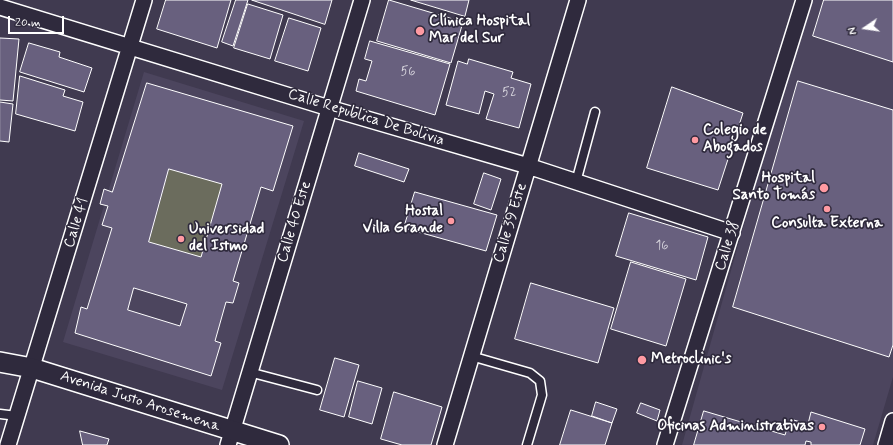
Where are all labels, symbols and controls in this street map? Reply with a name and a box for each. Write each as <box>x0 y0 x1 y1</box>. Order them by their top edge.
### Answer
scale bar <box>10 8 66 34</box>
north arrow <box>845 8 885 48</box>
place label: Clínica Hospital Mar del Sur <box>429 13 530 48</box>
text: 20 m <box>15 15 41 31</box>
marker: Clínica Hospital Mar del Sur <box>414 25 426 37</box>
text: N <box>846 26 861 36</box>
house number: 56 <box>401 64 415 80</box>
house number: 52 <box>502 85 516 101</box>
street label: Calle Republica De Bolivia <box>286 86 446 150</box>
place label: Colegio de Abogados <box>703 122 767 157</box>
marker: Colegio de Abogados <box>690 135 700 145</box>
place label: Hospital Santo Tomás <box>733 170 815 205</box>
street label: Calle 40 Este <box>274 179 316 265</box>
street label: Calle 39 Este <box>490 181 532 265</box>
marker: Hospital Santo Tomás <box>818 182 830 194</box>
street label: Calle 41 <box>61 196 93 250</box>
place label: Hostal Villa Grande <box>363 203 443 238</box>
marker: Consulta Externa <box>822 204 832 214</box>
place label: Consulta Externa <box>771 215 883 233</box>
marker: Hostal Villa Grande <box>446 216 456 226</box>
street label: Calle 38 <box>712 219 744 273</box>
place label: Universidad del Istmo <box>189 221 264 256</box>
marker: Universidad del Istmo <box>176 234 186 244</box>
house number: 16 <box>656 238 668 254</box>
place label: Metroclinic's <box>651 351 731 369</box>
marker: Metroclinic's <box>636 354 648 366</box>
street label: Avenida Justo Arosemena <box>58 368 222 436</box>
place label: Oficinas Administrativas <box>657 418 814 436</box>
marker: Oficinas Administrativas <box>817 422 827 432</box>

